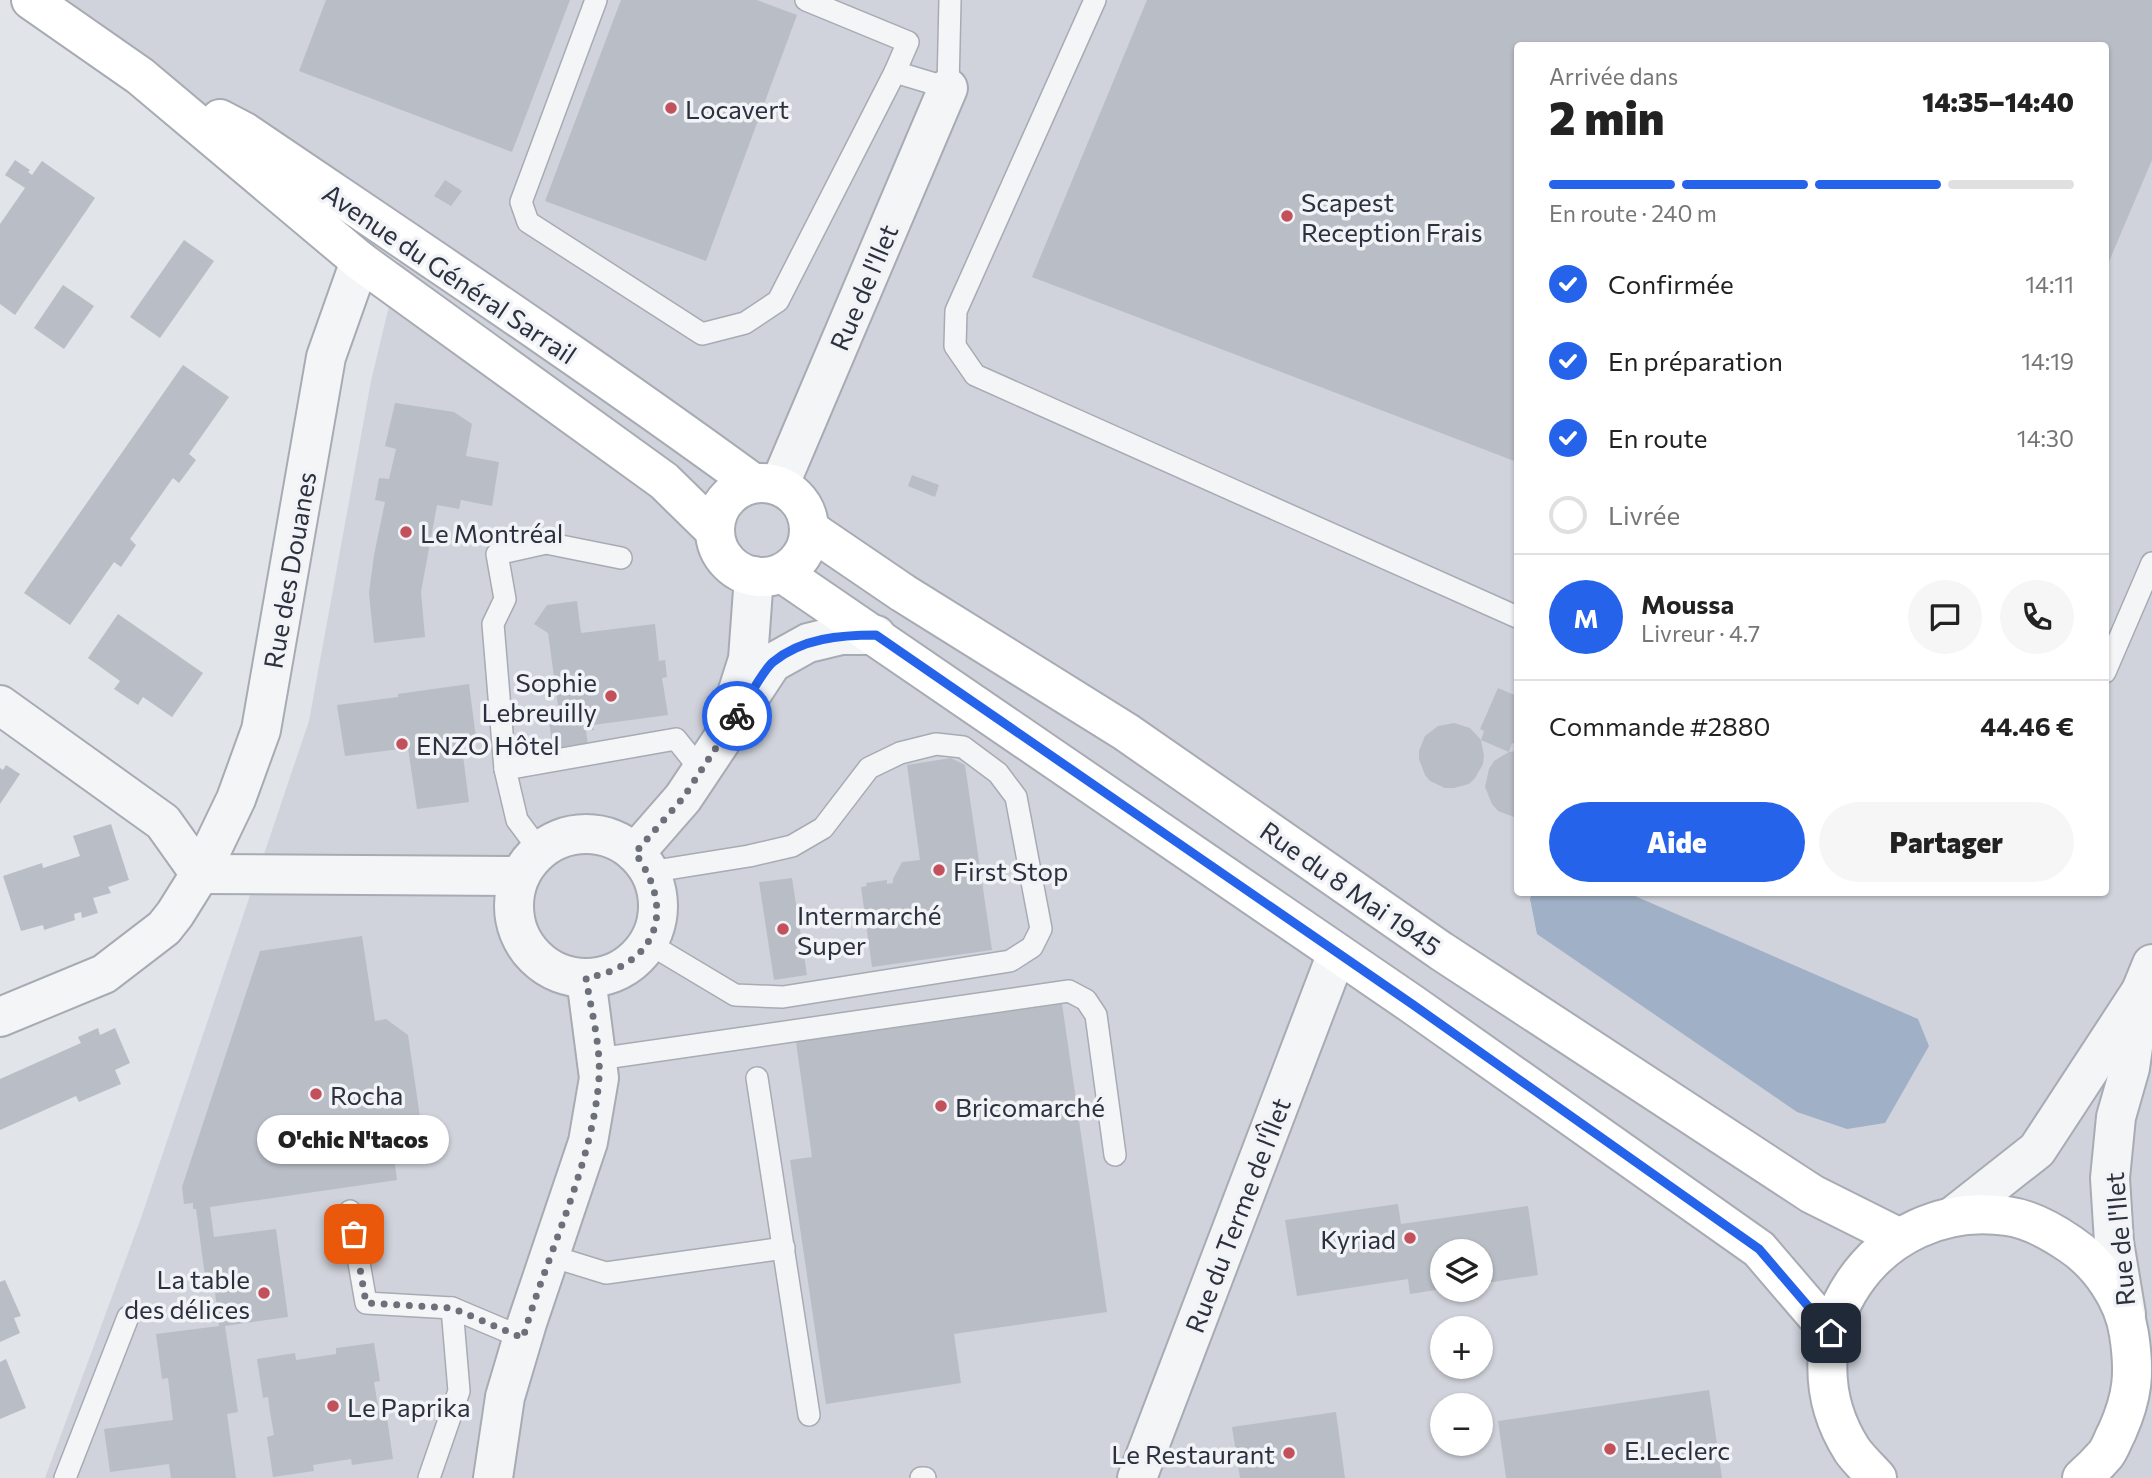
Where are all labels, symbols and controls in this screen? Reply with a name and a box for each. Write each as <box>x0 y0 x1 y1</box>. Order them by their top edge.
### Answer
text: Arrivée dans <box>1549 62 1678 90</box>
text: 14:35–14:40 <box>1922 86 2074 117</box>
text: 2 min <box>1549 88 1665 144</box>
place label: Locavert <box>685 93 789 124</box>
marker: Locavert <box>663 100 679 116</box>
street label: Avenue du Général Sarrail <box>317 177 583 369</box>
place label: Scapest Reception Frais <box>1301 186 1483 247</box>
text: En route · 240 m <box>1549 199 1717 227</box>
marker: Scapest Reception Frais <box>1279 208 1295 224</box>
street label: Rue de l'Ilet <box>823 219 903 355</box>
icon: check <box>1549 265 1587 303</box>
text: Confirmée <box>1608 268 1734 299</box>
text: 14:11 <box>2025 270 2074 298</box>
icon: check <box>1549 342 1587 380</box>
text: En préparation <box>1608 345 1783 376</box>
text: 14:19 <box>2021 347 2074 375</box>
icon: check <box>1549 419 1587 457</box>
text: En route <box>1608 422 1708 453</box>
text: 14:30 <box>2017 424 2074 452</box>
street label: Rue des Douanes <box>256 469 322 671</box>
text: Livrée <box>1608 499 1680 530</box>
place label: Le Montréal <box>420 517 563 548</box>
marker: Le Montréal <box>398 524 414 540</box>
button: chat <box>1908 580 1982 654</box>
button: phone <box>2000 580 2074 654</box>
text: Moussa <box>1641 588 1734 619</box>
text: M <box>1573 602 1599 633</box>
text: Livreur · 4.7 <box>1641 619 1760 647</box>
place label: Sophie Lebreuilly <box>482 666 597 727</box>
courier <box>702 681 772 751</box>
marker: Sophie Lebreuilly <box>603 688 619 704</box>
icon: bike <box>718 697 756 735</box>
text: Commande #2880 <box>1549 710 1771 741</box>
text: 44.46 € <box>1980 710 2074 741</box>
place label: ENZO Hôtel <box>416 729 560 760</box>
marker: ENZO Hôtel <box>394 736 410 752</box>
button: Aide <box>1549 802 1805 882</box>
button: Partager <box>1819 802 2074 882</box>
street label: Rue du 8 Mai 1945 <box>1255 814 1447 962</box>
place label: First Stop <box>953 855 1068 886</box>
marker: First Stop <box>931 862 947 878</box>
place label: Intermarché Super <box>797 899 941 960</box>
marker: Intermarché Super <box>775 921 791 937</box>
place label: Rocha <box>330 1079 403 1110</box>
marker: Rocha <box>308 1086 324 1102</box>
place label: Bricomarché <box>955 1091 1105 1122</box>
street label: Rue du Terme de l'Îlet <box>1178 1093 1296 1337</box>
marker: Bricomarché <box>933 1098 949 1114</box>
callout: O'chic N'tacos <box>258 1115 450 1164</box>
text: O'chic N'tacos <box>278 1125 428 1153</box>
street label: Rue de l'Ilet <box>2098 1171 2140 1307</box>
pin <box>324 1204 384 1264</box>
icon: bag <box>335 1215 373 1253</box>
place label: Kyriad <box>1320 1223 1396 1254</box>
marker: Kyriad <box>1402 1230 1418 1246</box>
map controls <box>1430 1239 1493 1456</box>
button: layers <box>1430 1239 1493 1302</box>
place label: La table des délices <box>124 1263 250 1324</box>
marker: La table des délices <box>256 1285 272 1301</box>
pin <box>1801 1303 1861 1363</box>
icon: home <box>1812 1314 1850 1352</box>
button: + <box>1430 1316 1493 1379</box>
place label: Le Paprika <box>347 1391 471 1422</box>
button: − <box>1430 1393 1493 1456</box>
marker: Le Paprika <box>325 1398 341 1414</box>
place label: E.Leclerc <box>1624 1434 1730 1465</box>
place label: Le Restaurant <box>1111 1438 1275 1469</box>
marker: E.Leclerc <box>1602 1441 1618 1457</box>
marker: Le Restaurant <box>1281 1445 1297 1461</box>

